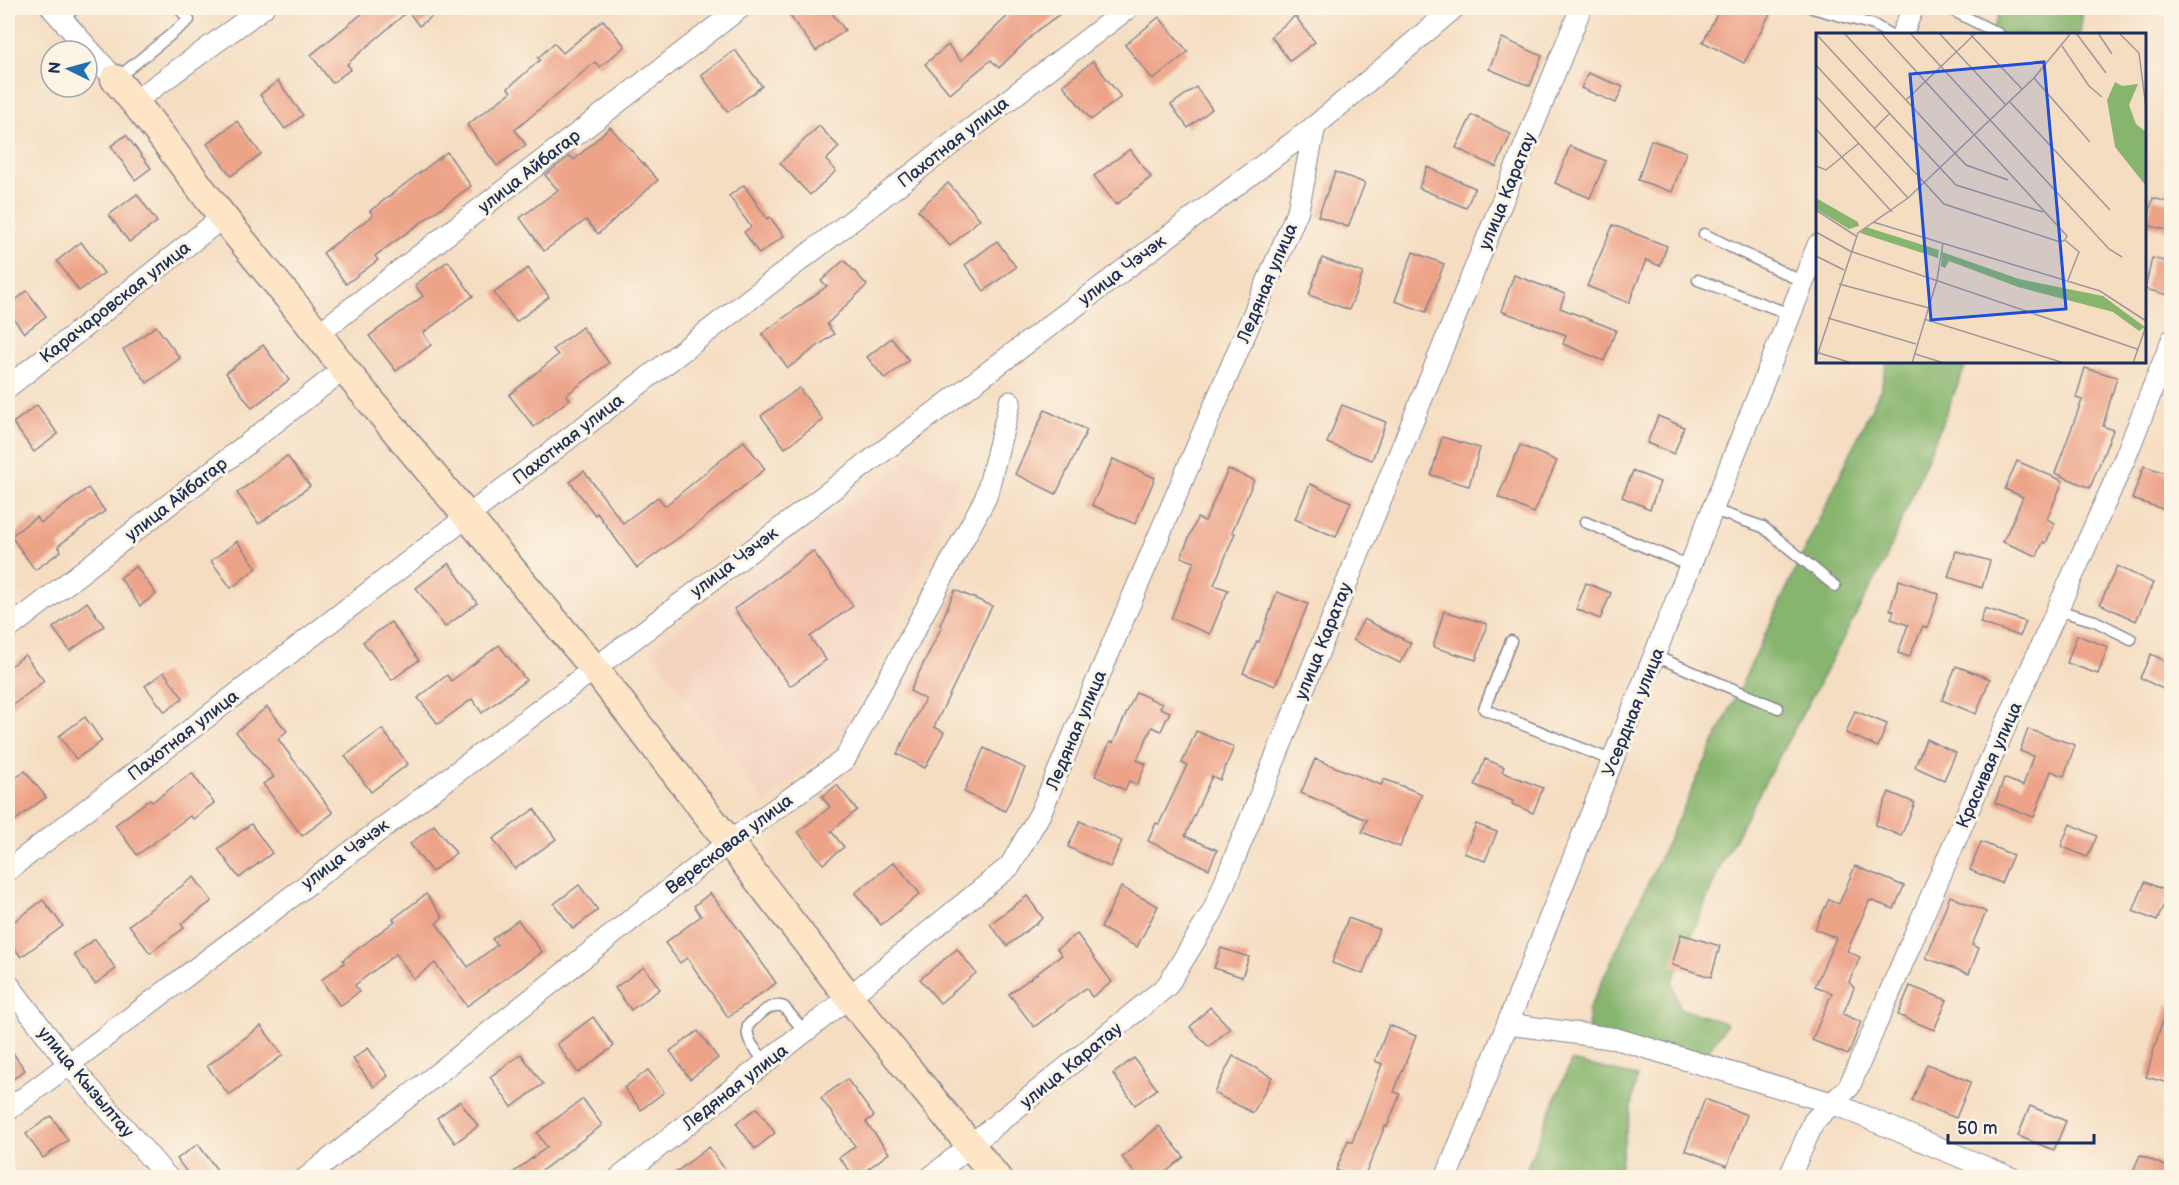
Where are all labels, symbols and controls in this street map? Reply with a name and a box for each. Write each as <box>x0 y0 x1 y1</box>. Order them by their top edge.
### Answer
inset map <box>1816 33 2146 363</box>
north arrow <box>39 39 99 99</box>
text: N <box>46 61 66 75</box>
street label: Пахотная улица <box>894 92 1013 192</box>
street label: улица Айбагар <box>474 125 585 218</box>
street label: улица Каратау <box>1474 129 1541 253</box>
street label: Ледяная улица <box>1232 220 1302 347</box>
street label: улица Чэчэк <box>1074 230 1171 310</box>
street label: Карачаровская улица <box>36 237 195 368</box>
street label: Пахотная улица <box>509 389 628 489</box>
street label: улица Айбагар <box>121 453 232 546</box>
street label: улица Чэчэк <box>686 522 783 602</box>
street label: улица Каратау <box>1290 579 1357 703</box>
street label: Усердная улица <box>1598 645 1669 779</box>
street label: Ледяная улица <box>1041 667 1111 794</box>
street label: Пахотная улица <box>124 685 243 785</box>
street label: Красивая улица <box>1952 698 2027 832</box>
street label: Вересковая улица <box>662 790 797 899</box>
street label: улица Чэчэк <box>297 814 394 894</box>
street label: улица Каратау <box>1016 1018 1127 1113</box>
street label: улица Кызылтау <box>33 1023 138 1142</box>
street label: Ледяная улица <box>678 1040 792 1136</box>
scale bar <box>1948 1107 2094 1145</box>
text: 50 m <box>1957 1118 1998 1139</box>

